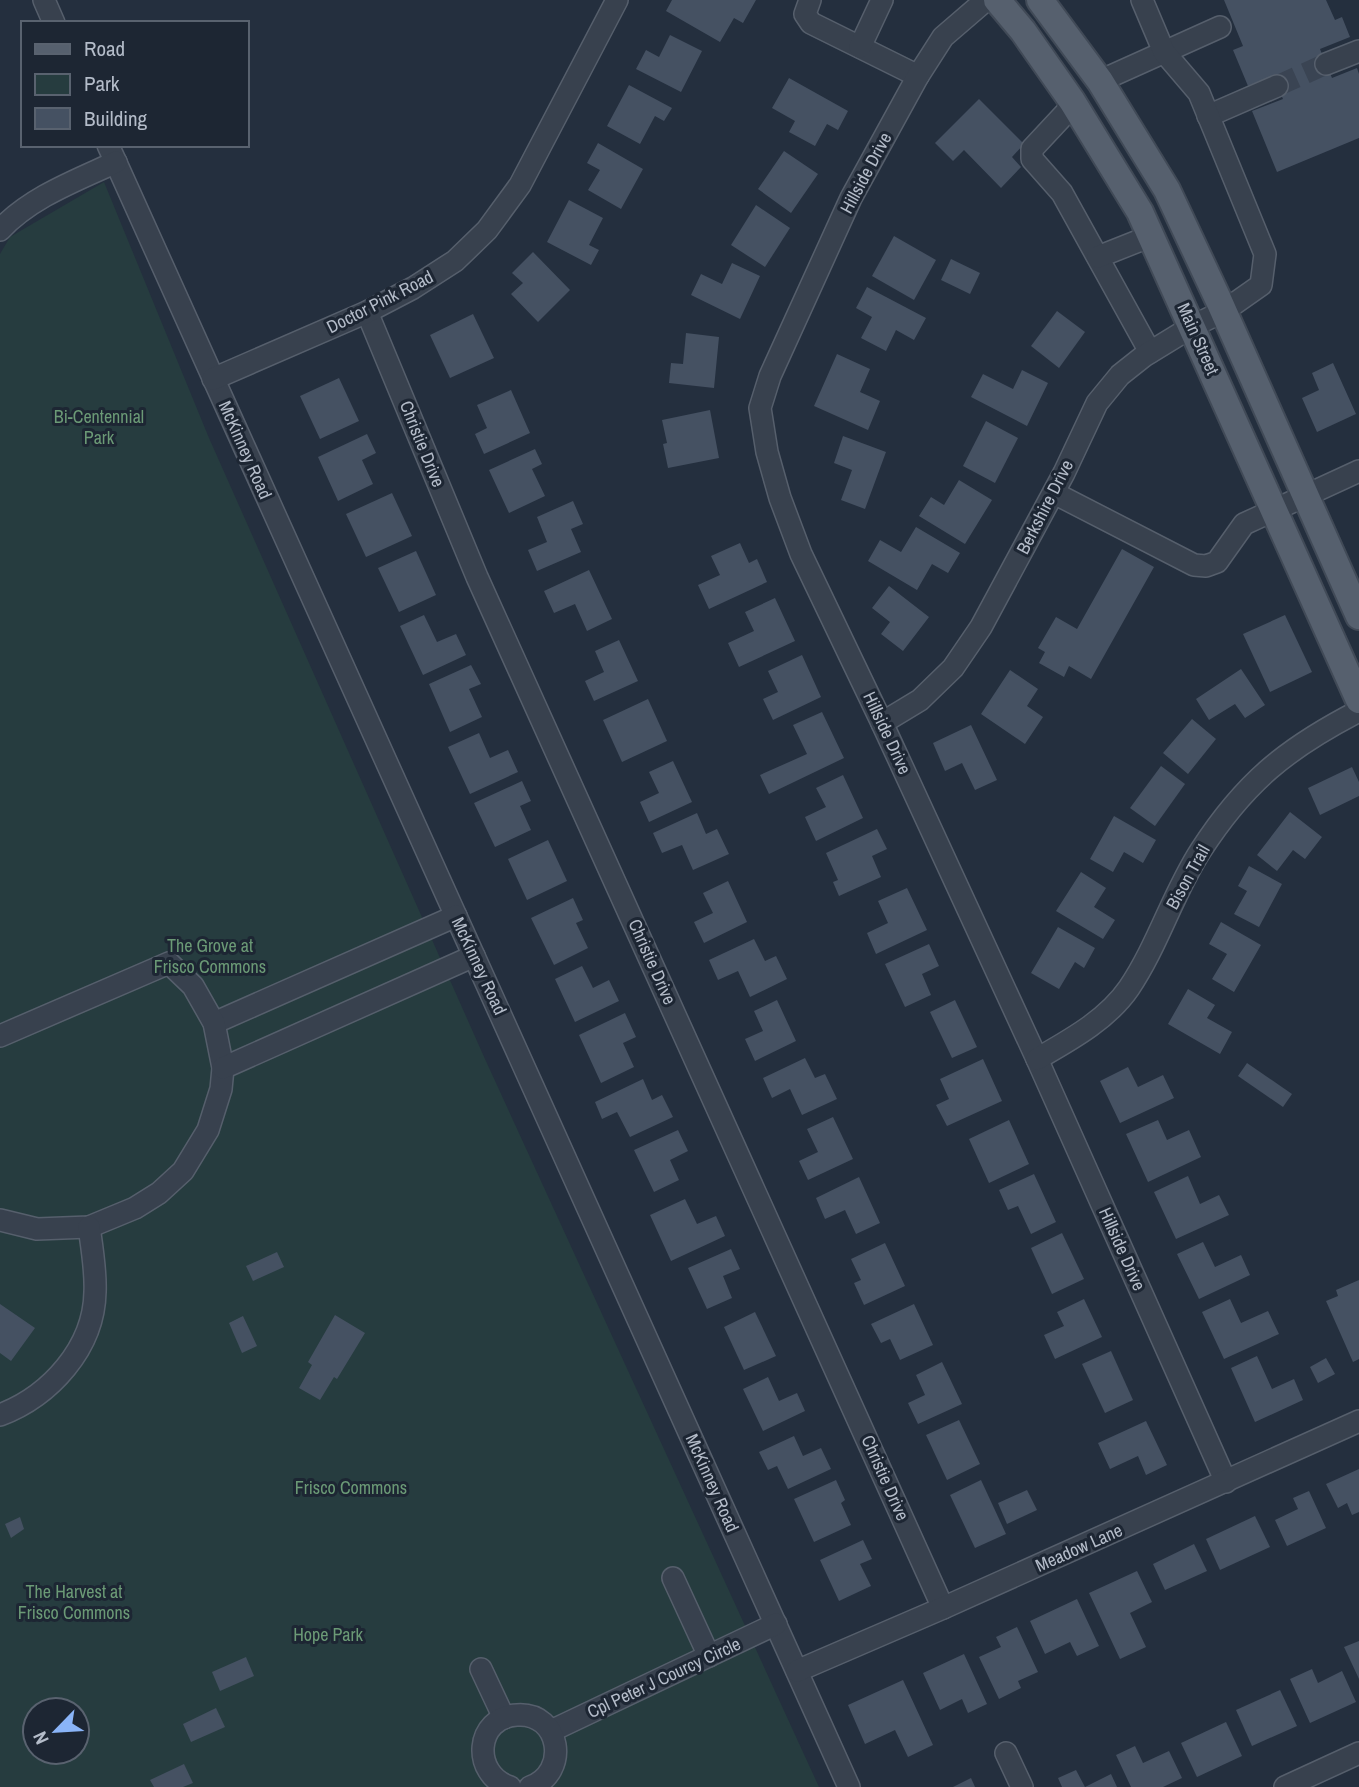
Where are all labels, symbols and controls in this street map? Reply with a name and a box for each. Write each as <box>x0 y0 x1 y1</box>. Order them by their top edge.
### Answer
legend <box>21 21 248 147</box>
text: Road <box>84 34 125 63</box>
text: Park <box>84 69 120 98</box>
text: Building <box>84 104 148 133</box>
street label: Hillside Drive <box>834 128 897 218</box>
street label: Doctor Pink Road <box>322 264 437 339</box>
street label: Main Street <box>1172 299 1225 379</box>
street label: McKinney Road <box>213 397 278 503</box>
street label: Christie Drive <box>394 397 451 491</box>
park label: Bi-Centennial Park <box>54 404 144 450</box>
street label: Berkshire Drive <box>1010 455 1079 558</box>
street label: Hillside Drive <box>857 687 917 778</box>
street label: Bison Trail <box>1160 840 1216 914</box>
street label: McKinney Road <box>446 913 513 1019</box>
street label: Christie Drive <box>623 915 682 1008</box>
park label: The Grove at Frisco Commons <box>154 933 266 979</box>
street label: Hillside Drive <box>1093 1203 1152 1294</box>
street label: McKinney Road <box>680 1430 745 1536</box>
street label: Christie Drive <box>856 1431 915 1524</box>
park label: Frisco Commons <box>295 1475 407 1500</box>
street label: Meadow Lane <box>1031 1517 1126 1578</box>
park label: The Harvest at Frisco Commons <box>18 1579 130 1625</box>
park label: Hope Park <box>293 1622 363 1647</box>
street label: Cpl Peter J Courcy Circle <box>583 1631 745 1724</box>
north arrow <box>21 1696 91 1766</box>
text: N <box>26 1728 55 1749</box>

